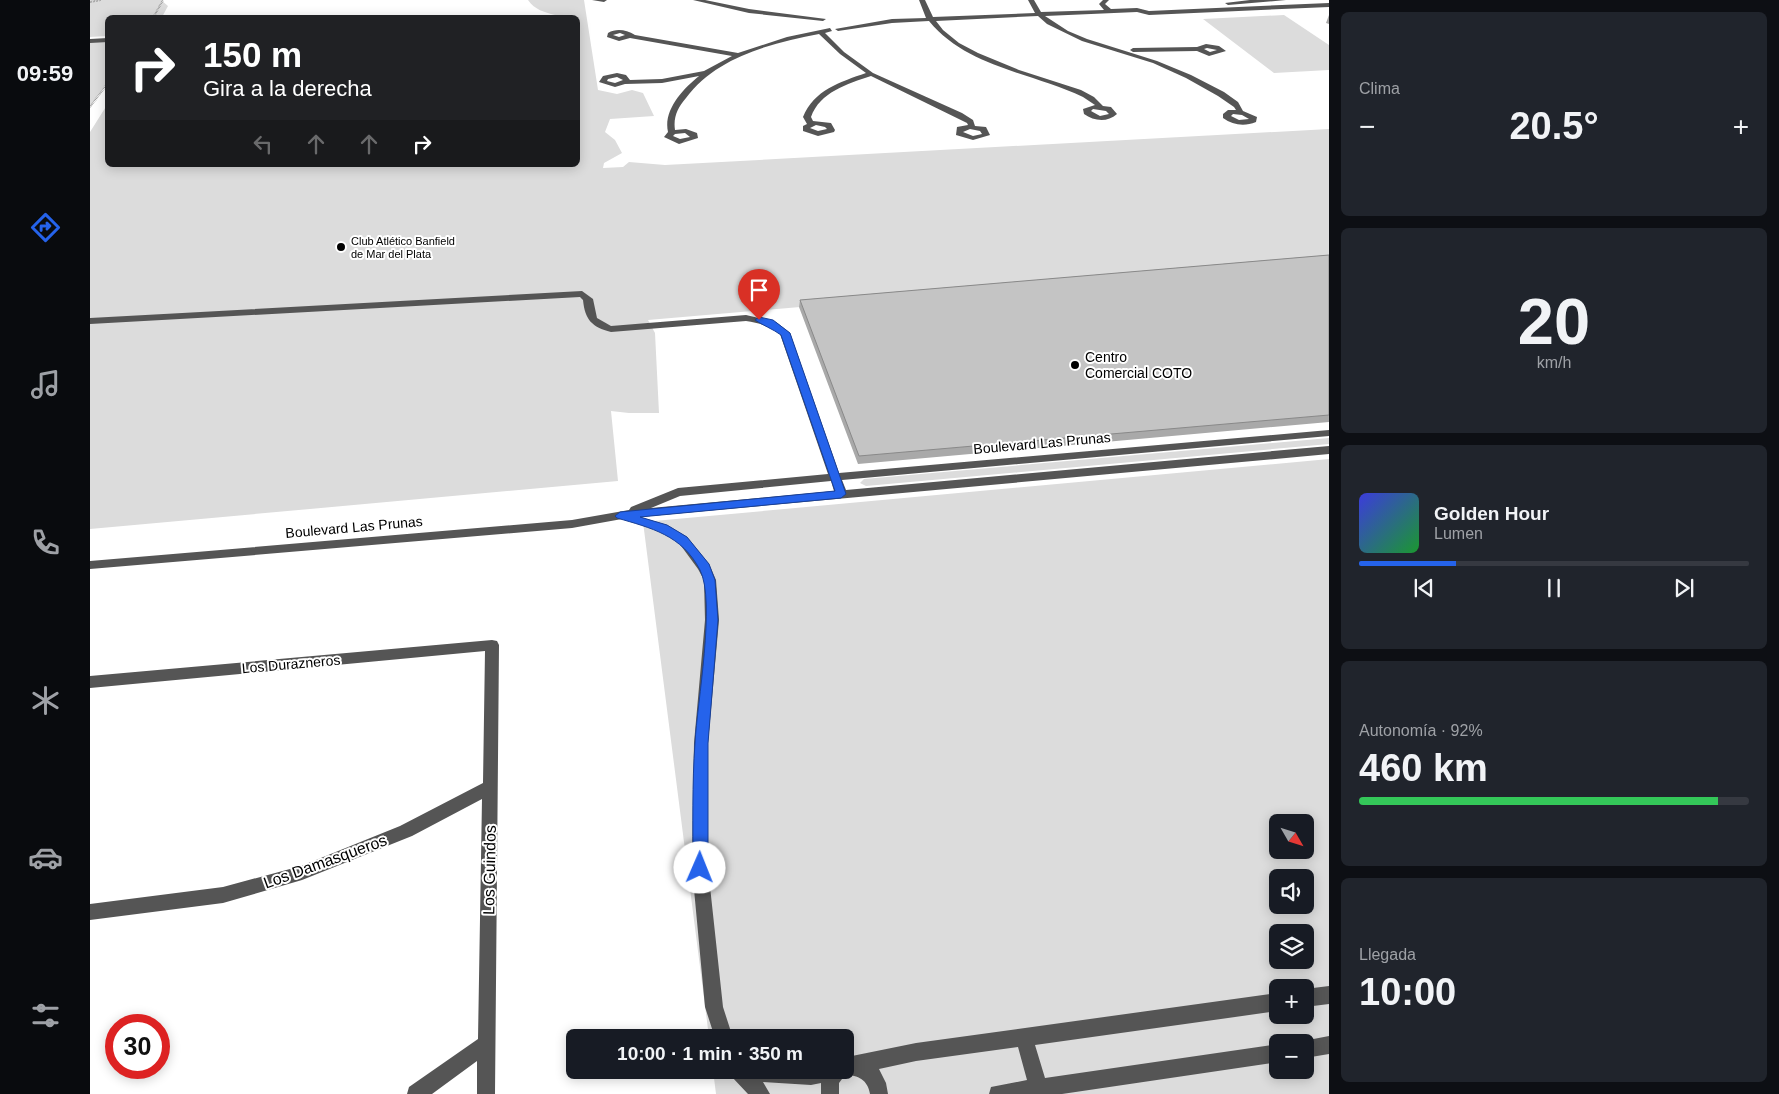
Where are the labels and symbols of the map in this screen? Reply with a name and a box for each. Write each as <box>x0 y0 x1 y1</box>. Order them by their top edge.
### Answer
place label: Club Atlético Banfield de Mar del Plata <box>351 235 455 260</box>
marker: Club Atlético Banfield de Mar del Plata <box>335 241 347 253</box>
pin <box>738 269 780 320</box>
place label: Centro Comercial COTO <box>1085 349 1192 381</box>
marker: Centro Comercial COTO <box>1069 359 1081 371</box>
street label: Boulevard Las Prunas <box>973 429 1111 457</box>
street label: Boulevard Las Prunas <box>285 513 423 541</box>
street label: Los Durazneros <box>241 652 341 676</box>
north arrow <box>1269 814 1314 859</box>
street label: Los Guindos <box>480 825 499 915</box>
street label: Los Damasqueros <box>261 831 389 892</box>
position arrow <box>673 841 725 893</box>
speed limit sign: 30 <box>105 1014 170 1079</box>

